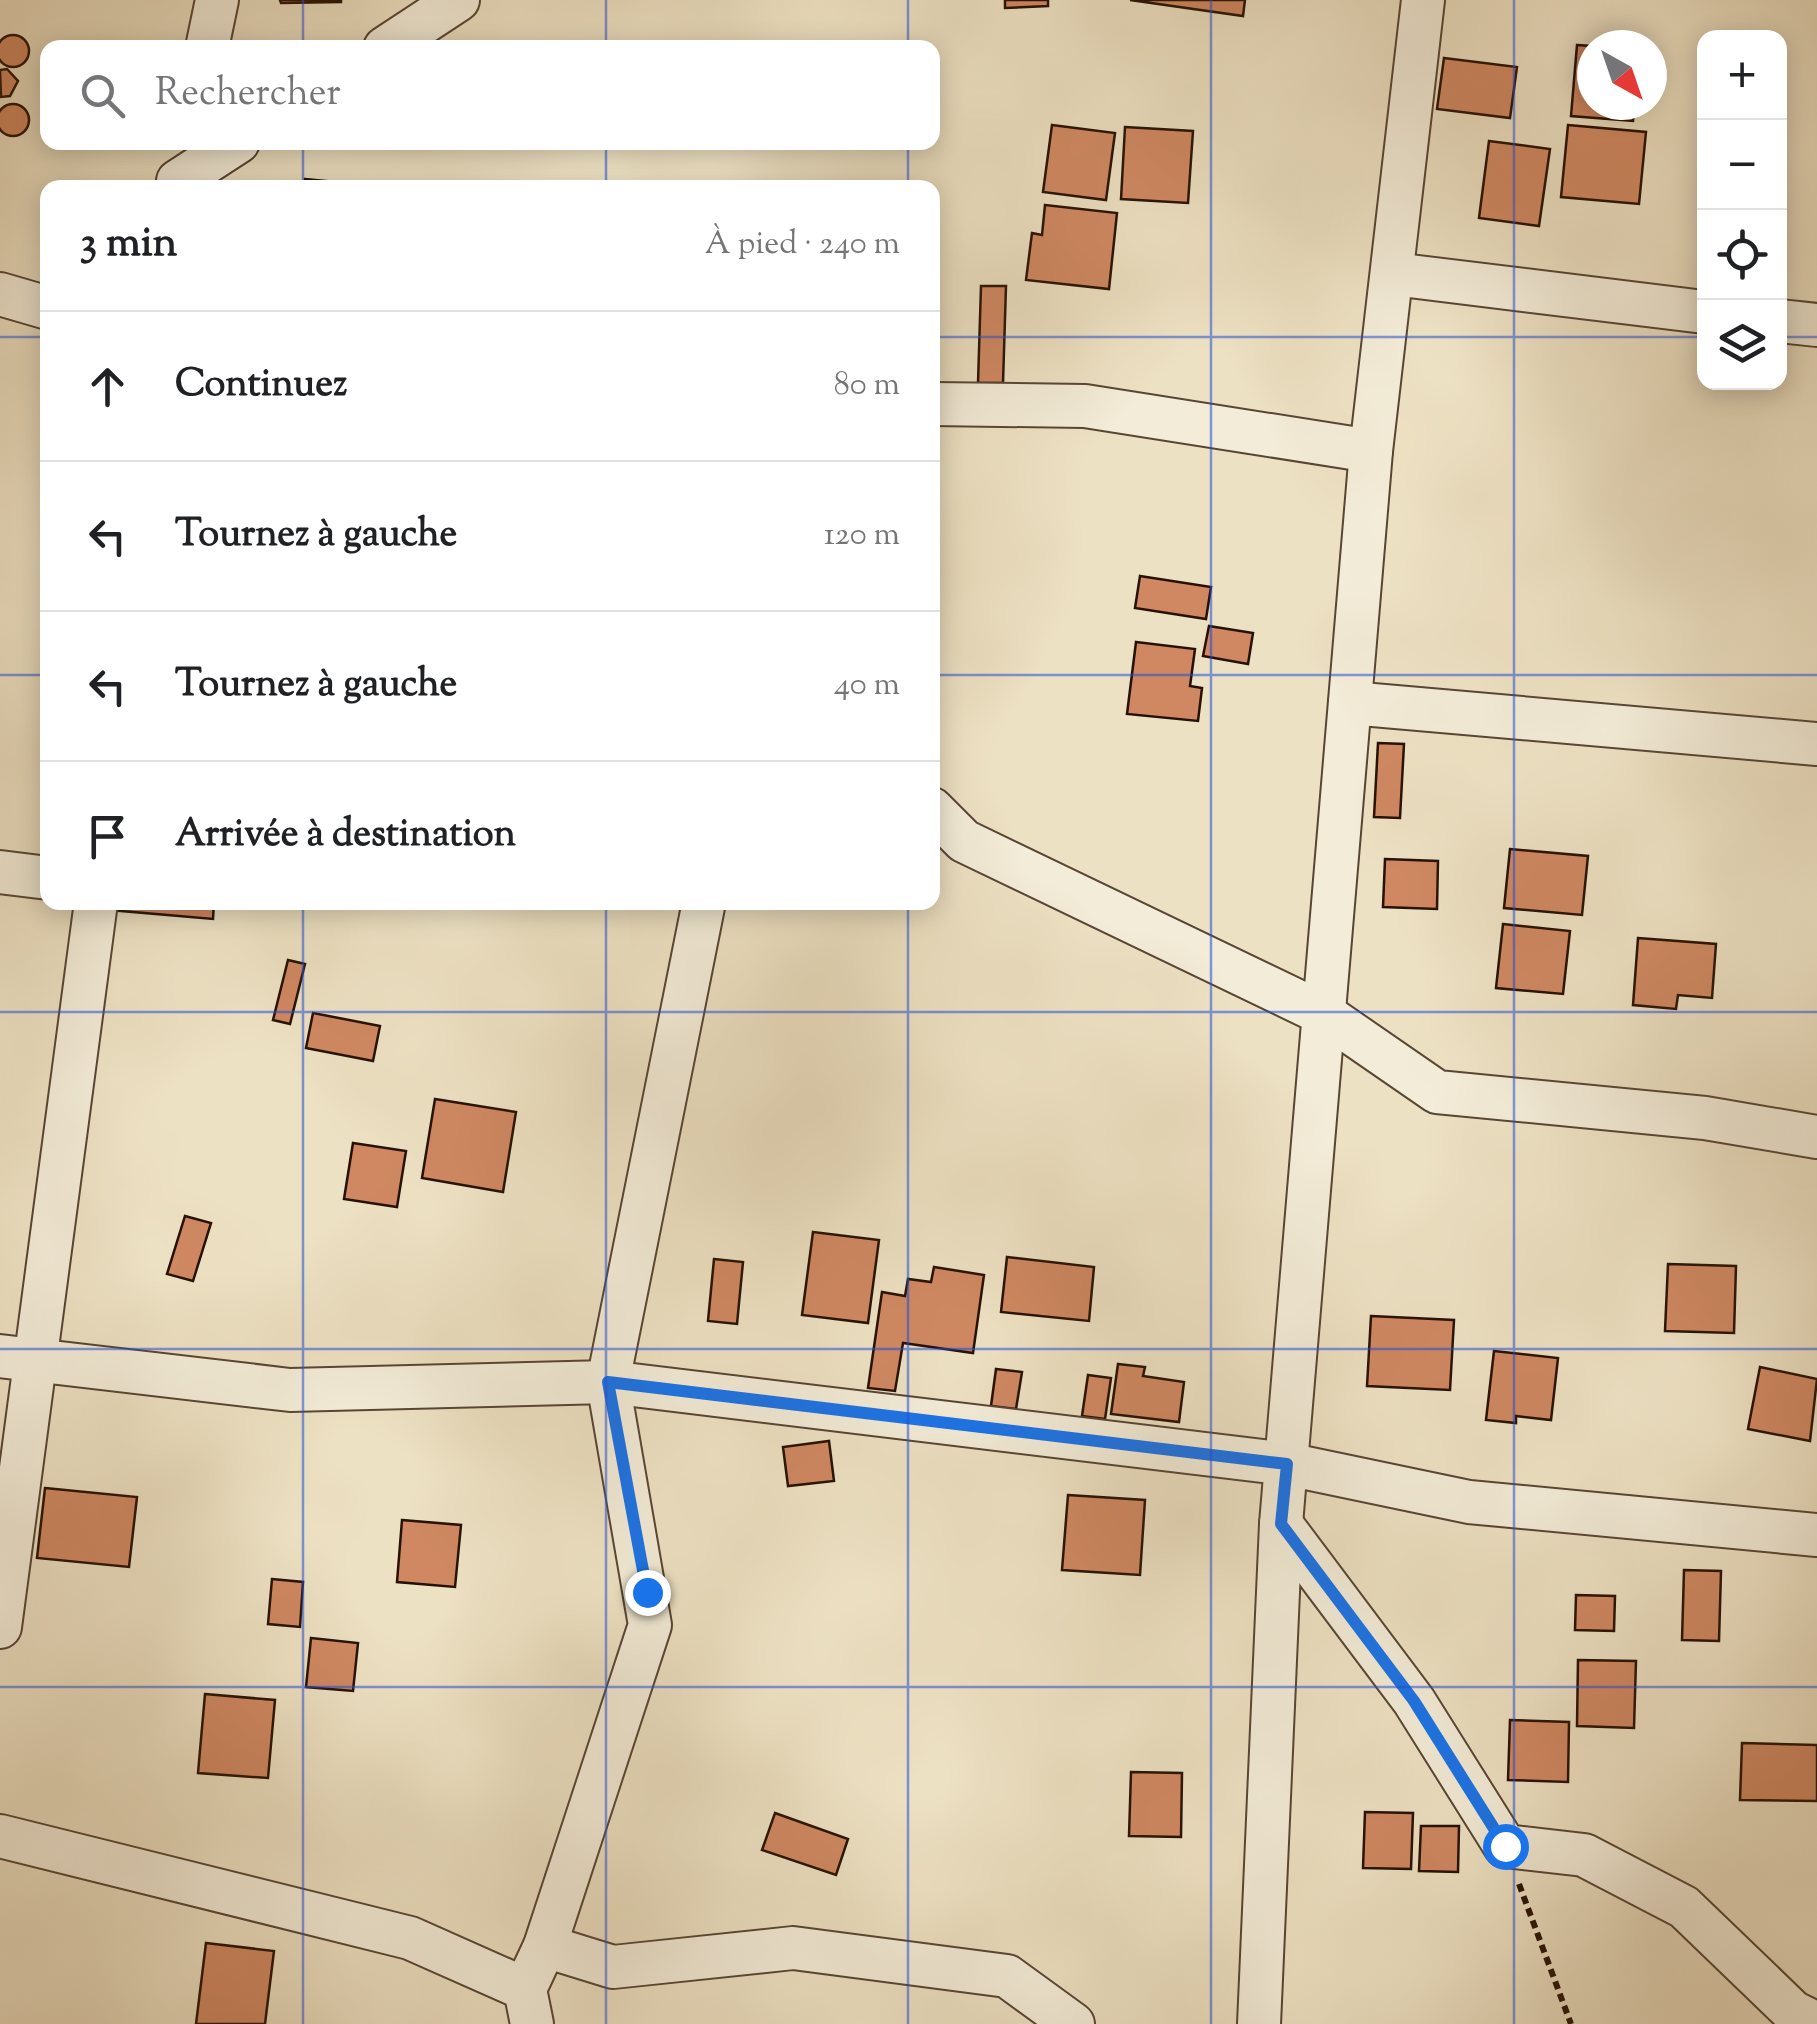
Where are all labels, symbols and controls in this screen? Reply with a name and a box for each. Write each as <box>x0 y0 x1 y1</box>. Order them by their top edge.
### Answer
north arrow <box>1577 30 1667 120</box>
map controls <box>1697 30 1787 390</box>
button: + <box>1697 30 1787 120</box>
search box <box>40 40 940 150</box>
icon: search <box>75 68 130 123</box>
text: Rechercher <box>155 68 341 122</box>
button: − <box>1697 120 1787 210</box>
button: locate <box>1697 210 1787 300</box>
text: 3 min <box>80 215 177 275</box>
text: À pied · 240 m <box>705 222 900 268</box>
button: layers <box>1697 300 1787 390</box>
icon: ahead <box>80 359 135 414</box>
text: Continuez <box>175 359 347 413</box>
text: 80 m <box>834 363 900 409</box>
icon: left <box>80 509 135 564</box>
text: Tournez à gauche <box>175 509 457 563</box>
text: 120 m <box>824 513 900 559</box>
icon: left <box>80 659 135 714</box>
text: Tournez à gauche <box>175 659 457 713</box>
text: 40 m <box>834 663 900 709</box>
icon: arrive <box>80 809 135 864</box>
text: Arrivée à destination <box>175 809 516 863</box>
route end <box>625 1570 671 1616</box>
route start <box>1483 1824 1529 1870</box>

